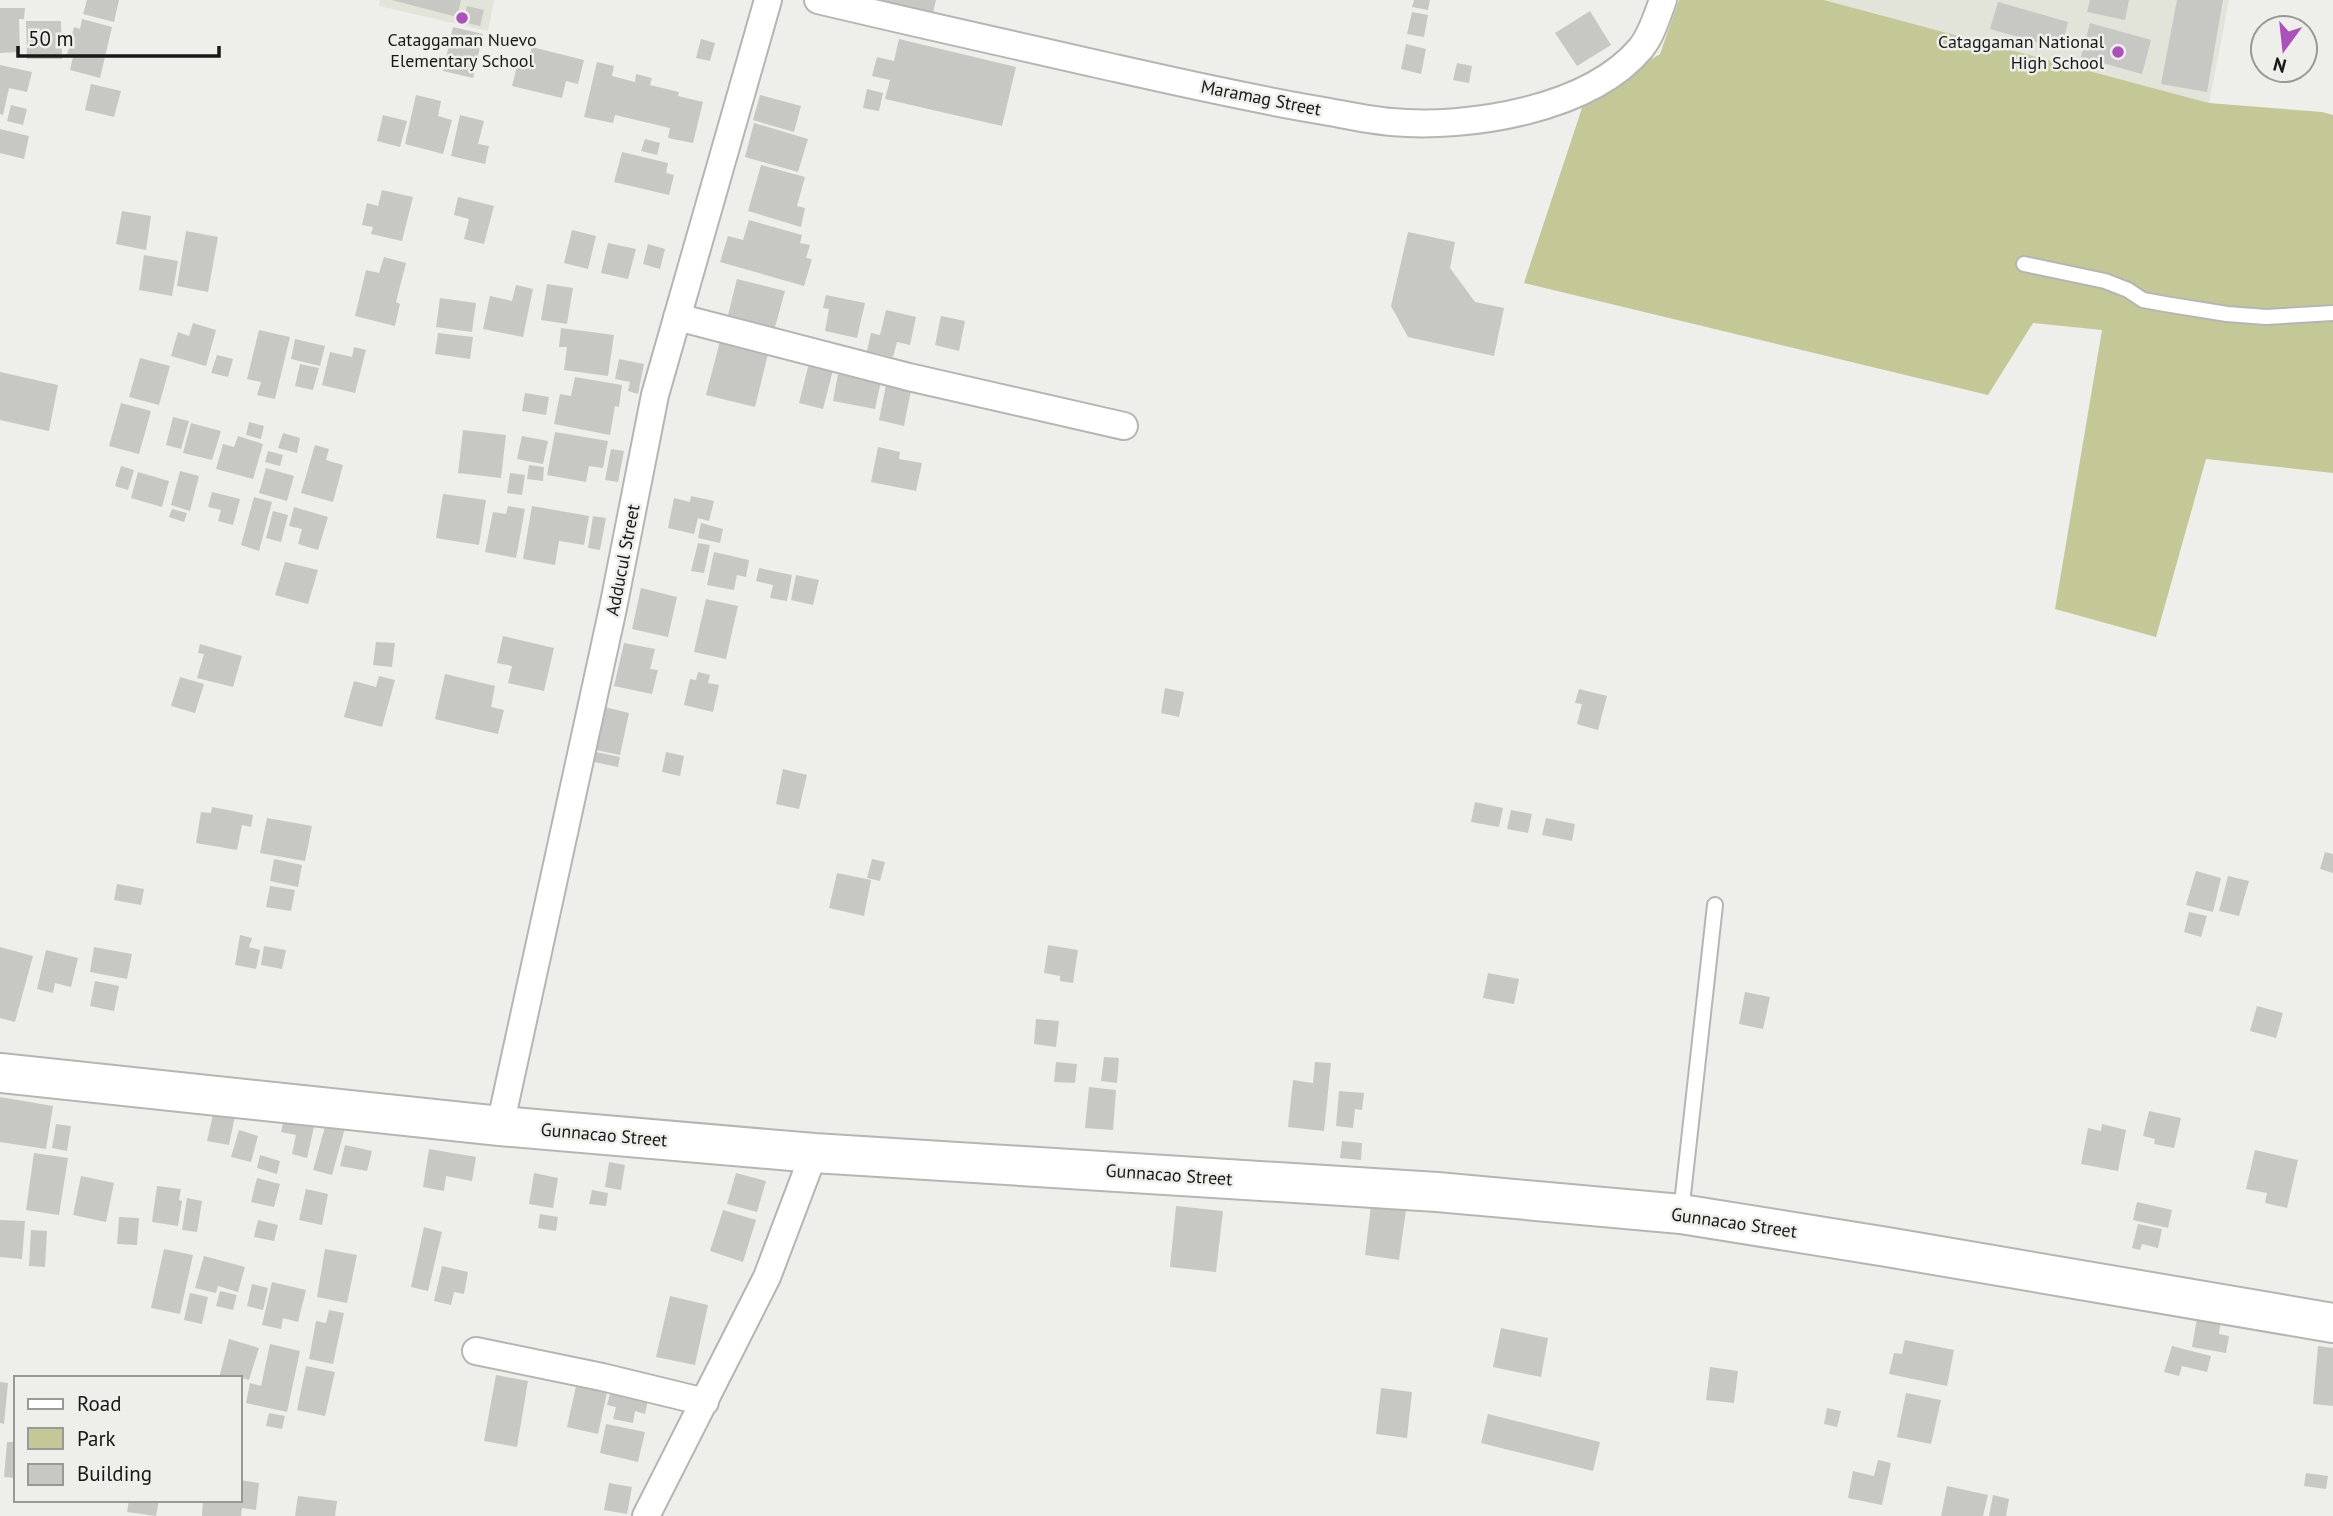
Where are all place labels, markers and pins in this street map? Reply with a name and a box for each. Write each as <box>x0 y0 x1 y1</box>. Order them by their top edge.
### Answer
marker: Cataggaman Nuevo Elementary School <box>454 10 470 26</box>
place label: Cataggaman Nuevo Elementary School <box>387 28 537 72</box>
place label: Cataggaman National High School <box>1938 30 2105 74</box>
marker: Cataggaman National High School <box>2110 44 2126 60</box>

